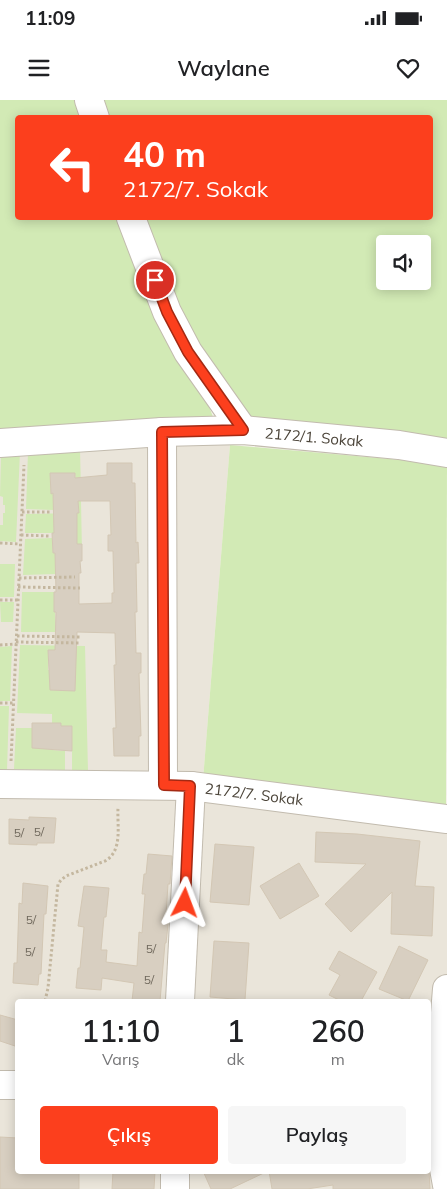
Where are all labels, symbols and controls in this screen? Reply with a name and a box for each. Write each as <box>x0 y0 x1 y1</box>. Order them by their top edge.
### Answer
text: 11:09 <box>25 6 75 30</box>
icon: menu <box>25 54 53 82</box>
text: Waylane <box>177 54 270 82</box>
icon: heart <box>394 54 422 82</box>
text: 40 m <box>123 132 206 176</box>
icon: left <box>40 135 105 200</box>
text: 2172/7. Sokak <box>123 175 268 203</box>
map controls <box>376 235 431 290</box>
button: sound <box>376 235 431 290</box>
pin <box>134 259 176 301</box>
icon: arrive <box>141 266 169 294</box>
street label: 2172/1. Sokak <box>264 423 364 451</box>
street label: 2172/7. Sokak <box>204 779 305 809</box>
house number: 5/ <box>34 824 45 839</box>
house number: 5/ <box>14 825 25 840</box>
position arrow <box>158 876 210 928</box>
house number: 5/ <box>26 912 37 927</box>
house number: 5/ <box>146 941 157 956</box>
house number: 5/ <box>25 944 36 959</box>
house number: 5/ <box>144 972 155 987</box>
text: 11:10 <box>81 1012 160 1050</box>
text: 1 <box>227 1012 245 1050</box>
text: 260 <box>311 1012 365 1050</box>
text: Varış <box>102 1049 139 1069</box>
text: dk <box>227 1049 244 1069</box>
text: m <box>331 1049 345 1069</box>
button: Çıkış <box>40 1106 218 1164</box>
button: Paylaş <box>228 1106 406 1164</box>

